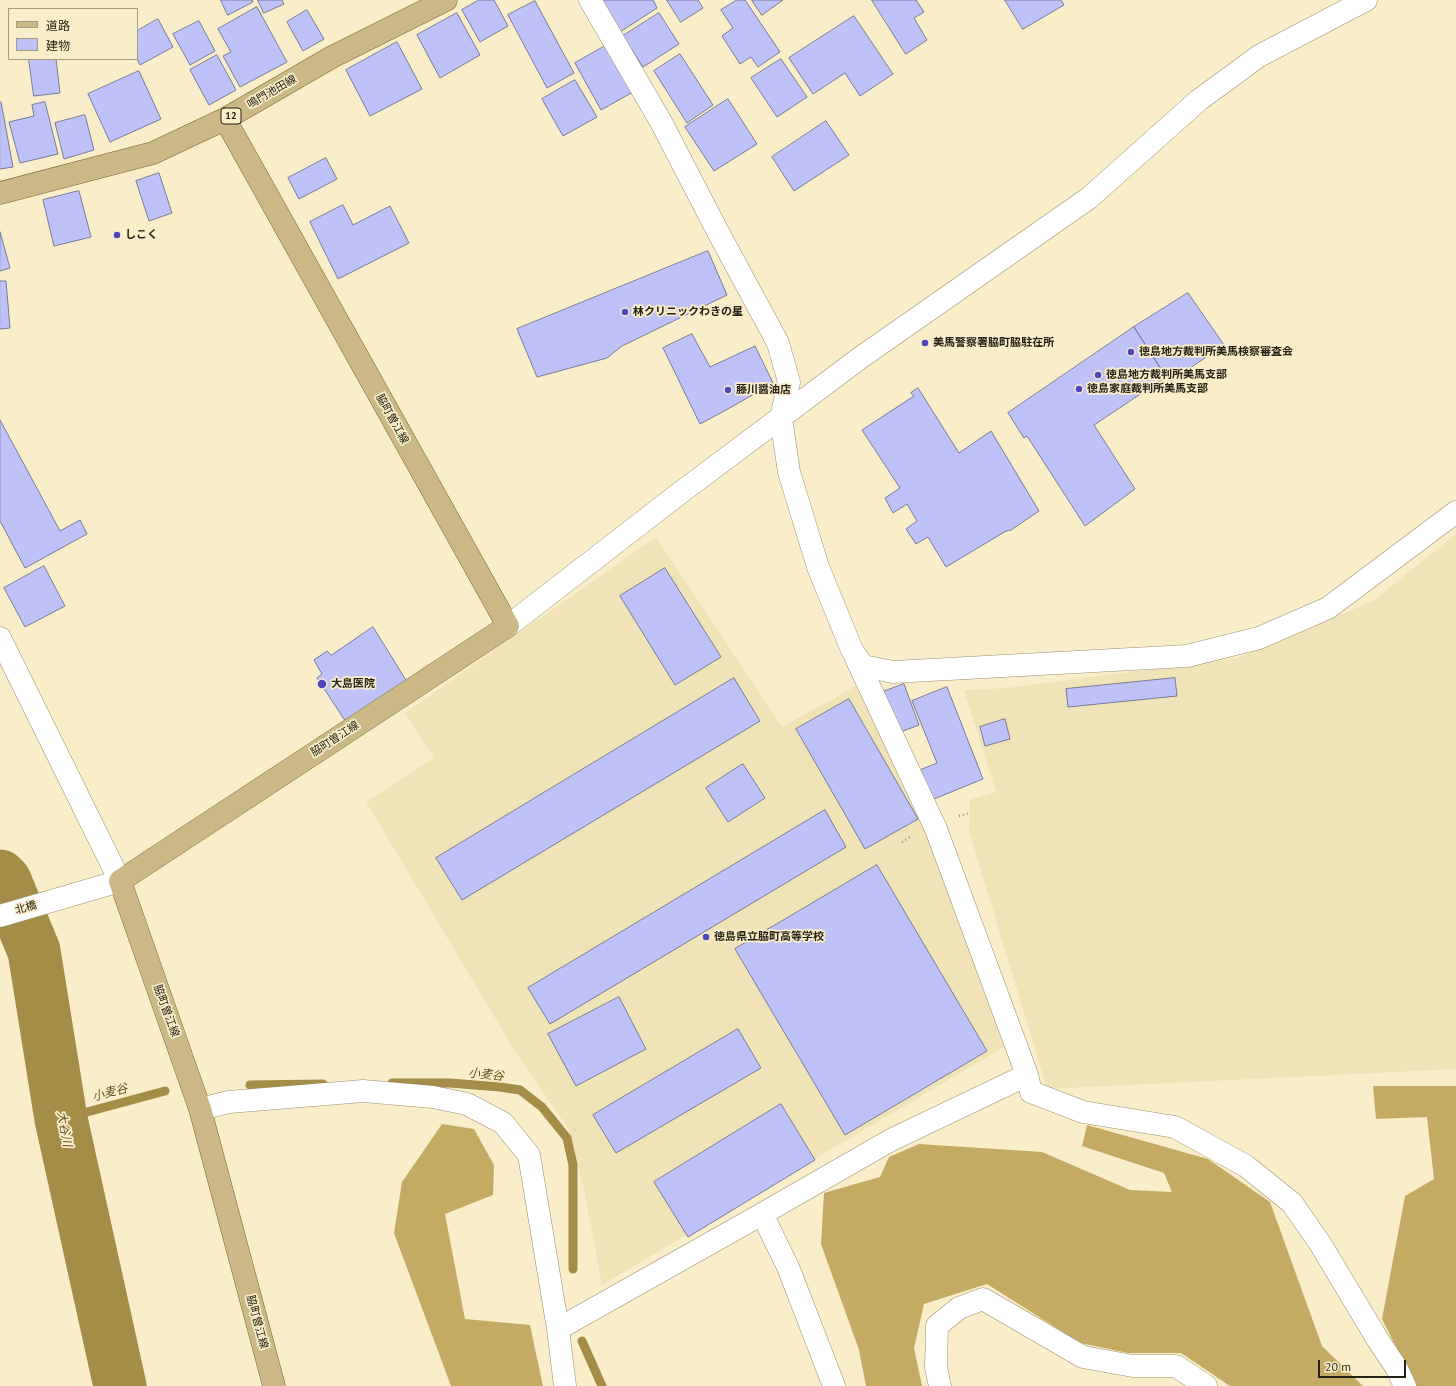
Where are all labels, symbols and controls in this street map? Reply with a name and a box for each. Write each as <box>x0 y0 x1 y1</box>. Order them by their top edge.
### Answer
legend <box>8 8 138 60</box>
text: 道路 <box>46 18 70 33</box>
text: 建物 <box>46 38 70 53</box>
street label: 鳴門池田線 <box>245 73 299 111</box>
road number: 12 <box>221 108 241 124</box>
place label: しこく <box>125 228 158 242</box>
marker: しこく <box>112 230 122 240</box>
place label: 林クリニックわきの星 <box>633 305 743 319</box>
marker: 林クリニックわきの星 <box>620 307 630 317</box>
place label: 美馬警察署脇町脇駐在所 <box>933 336 1054 350</box>
marker: 美馬警察署脇町脇駐在所 <box>920 338 930 348</box>
place label: 徳島地方裁判所美馬検察審査会 <box>1139 345 1293 359</box>
marker: 徳島地方裁判所美馬検察審査会 <box>1126 347 1136 357</box>
place label: 徳島地方裁判所美馬支部 <box>1106 368 1227 382</box>
marker: 徳島地方裁判所美馬支部 <box>1093 370 1103 380</box>
place label: 徳島家庭裁判所美馬支部 <box>1087 382 1208 396</box>
place label: 藤川醤油店 <box>736 383 791 397</box>
marker: 徳島家庭裁判所美馬支部 <box>1074 384 1084 394</box>
marker: 藤川醤油店 <box>723 385 733 395</box>
street label: 脇町曽江線 <box>373 392 411 446</box>
place label: 大島医院 <box>331 677 375 691</box>
marker: 大島医院 <box>316 678 328 690</box>
street label: 脇町曽江線 <box>308 718 362 760</box>
street label: 北橋 <box>14 899 38 917</box>
place label: 徳島県立脇町高等学校 <box>714 930 824 944</box>
marker: 徳島県立脇町高等学校 <box>701 932 711 942</box>
street label: 脇町曽江線 <box>150 983 182 1039</box>
water label: 小麦谷 <box>467 1066 505 1084</box>
water label: 小麦谷 <box>91 1081 129 1105</box>
water label: 大谷川 <box>53 1110 75 1148</box>
street label: 脇町曽江線 <box>244 1294 270 1350</box>
scale bar <box>1320 1352 1408 1378</box>
text: 20 m <box>1325 1359 1351 1374</box>

